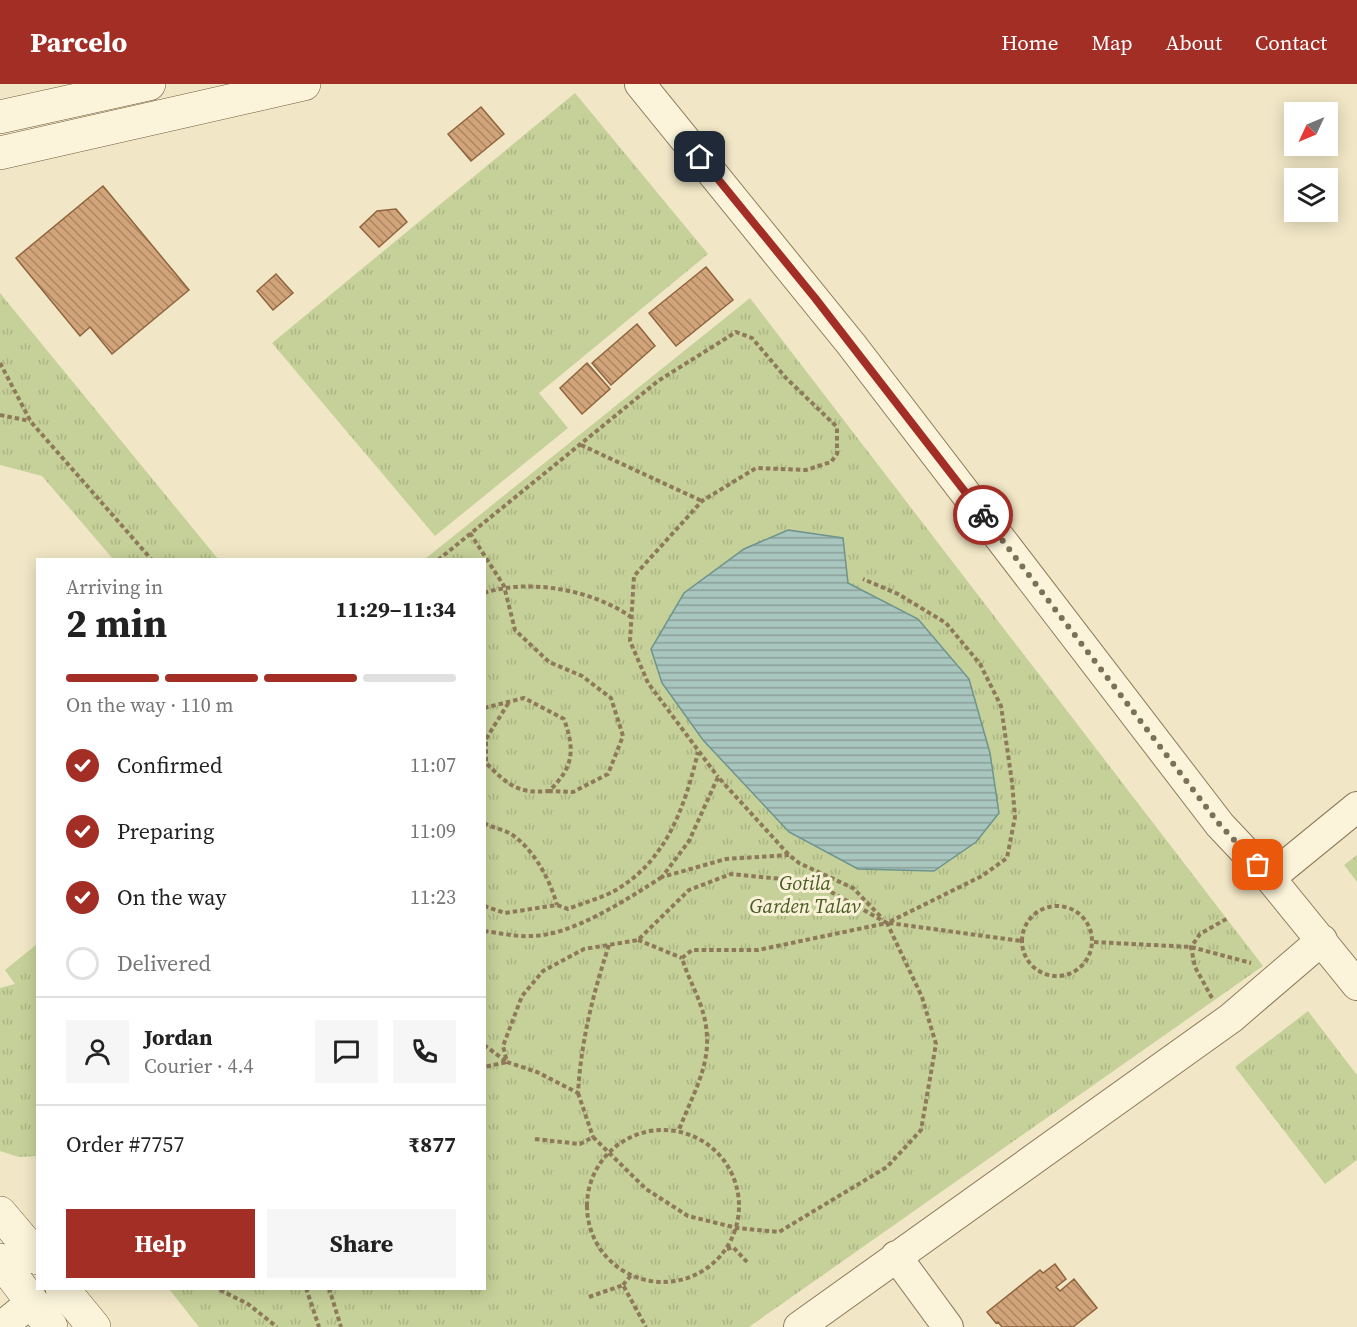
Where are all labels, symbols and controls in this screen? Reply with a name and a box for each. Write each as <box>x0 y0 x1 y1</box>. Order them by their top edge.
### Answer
text: Parcelo <box>30 23 127 61</box>
text: Home <box>1001 28 1059 57</box>
text: Map <box>1092 28 1133 57</box>
text: About <box>1166 28 1222 57</box>
text: Contact <box>1255 28 1327 57</box>
north arrow <box>1284 102 1338 156</box>
map controls <box>1284 102 1338 222</box>
pin <box>674 131 725 182</box>
icon: home <box>683 140 716 173</box>
button: layers <box>1284 168 1338 222</box>
courier <box>953 485 1013 545</box>
icon: bike <box>967 499 1000 532</box>
text: Arriving in <box>66 573 163 601</box>
text: 11:29–11:34 <box>336 594 456 624</box>
text: 2 min <box>66 597 167 650</box>
text: On the way · 110 m <box>66 691 233 719</box>
icon: check <box>66 749 99 782</box>
text: Confirmed <box>117 750 222 780</box>
text: 11:07 <box>410 751 456 779</box>
icon: check <box>66 815 99 848</box>
text: Preparing <box>117 816 214 846</box>
text: 11:09 <box>410 817 456 845</box>
pin <box>1232 839 1283 890</box>
icon: bag <box>1241 848 1274 881</box>
park label: Gotila Garden Talav <box>750 869 861 920</box>
icon: check <box>66 881 99 914</box>
text: On the way <box>117 882 226 912</box>
text: 11:23 <box>410 883 456 911</box>
text: Delivered <box>117 948 211 978</box>
button: person <box>66 1020 129 1083</box>
button: chat <box>315 1020 378 1083</box>
button: phone <box>393 1020 456 1083</box>
text: Jordan <box>144 1022 212 1052</box>
text: Courier · 4.4 <box>144 1052 253 1080</box>
text: Order #7757 <box>66 1129 184 1159</box>
text: ₹877 <box>408 1129 456 1159</box>
button: Help <box>66 1209 255 1278</box>
button: Share <box>267 1209 456 1278</box>

